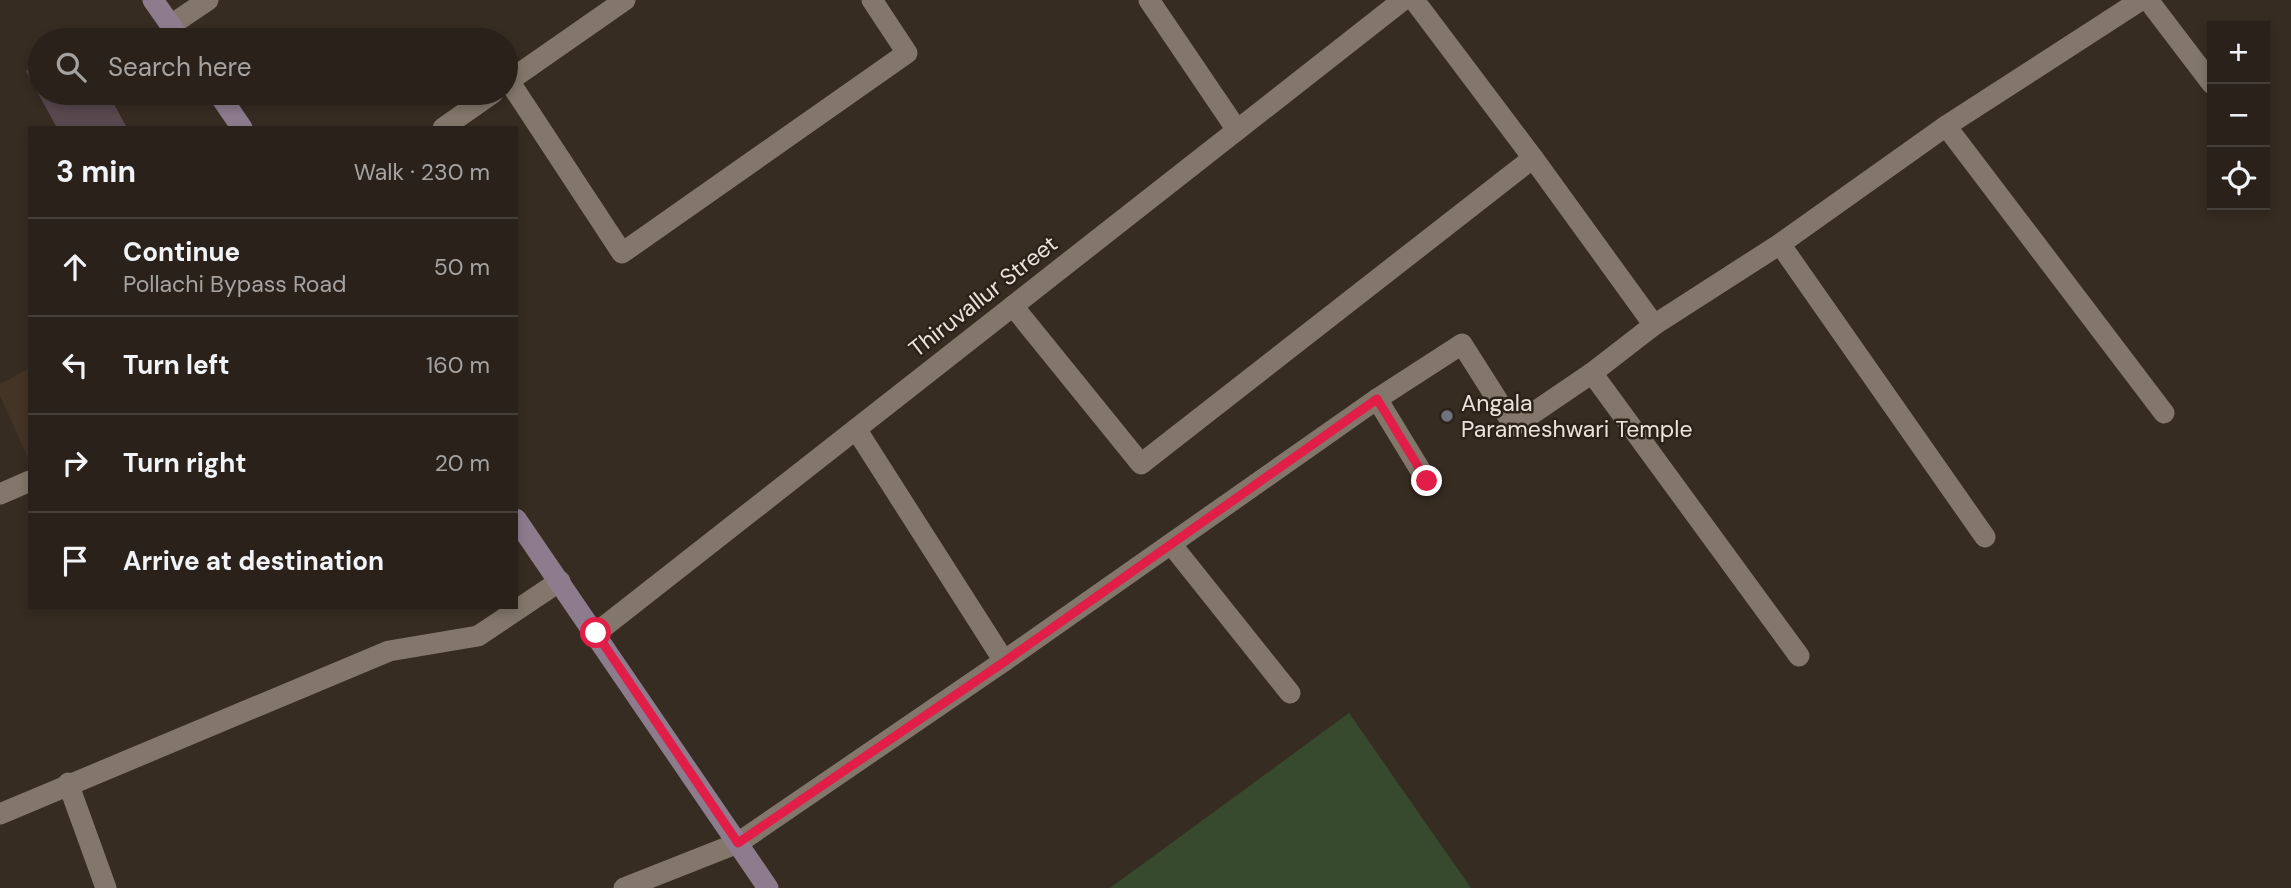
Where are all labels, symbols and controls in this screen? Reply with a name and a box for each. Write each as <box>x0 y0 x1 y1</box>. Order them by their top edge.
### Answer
map controls <box>2207 21 2270 210</box>
button: + <box>2207 21 2270 84</box>
search box <box>28 28 518 105</box>
icon: search <box>52 48 90 86</box>
text: Search here <box>108 50 251 84</box>
button: − <box>2207 84 2270 147</box>
button: locate <box>2207 147 2270 210</box>
text: 3 min <box>56 152 136 191</box>
text: Walk · 230 m <box>354 157 490 187</box>
street label: Thiruvallur Street <box>903 229 1063 363</box>
text: Continue <box>123 235 240 269</box>
icon: ahead <box>56 248 94 286</box>
text: 50 m <box>434 252 490 282</box>
text: Pollachi Bypass Road <box>123 269 346 299</box>
icon: left <box>56 346 94 384</box>
text: Turn left <box>123 348 230 382</box>
text: 160 m <box>426 350 490 380</box>
place label: Angala Parameshwari Temple <box>1461 388 1692 444</box>
marker: Angala Parameshwari Temple <box>1439 408 1455 424</box>
icon: right <box>56 444 94 482</box>
text: Turn right <box>123 446 247 480</box>
text: 20 m <box>435 448 490 478</box>
route end <box>1411 465 1442 496</box>
icon: arrive <box>56 542 94 580</box>
text: Arrive at destination <box>123 544 384 578</box>
route start <box>580 617 611 648</box>

